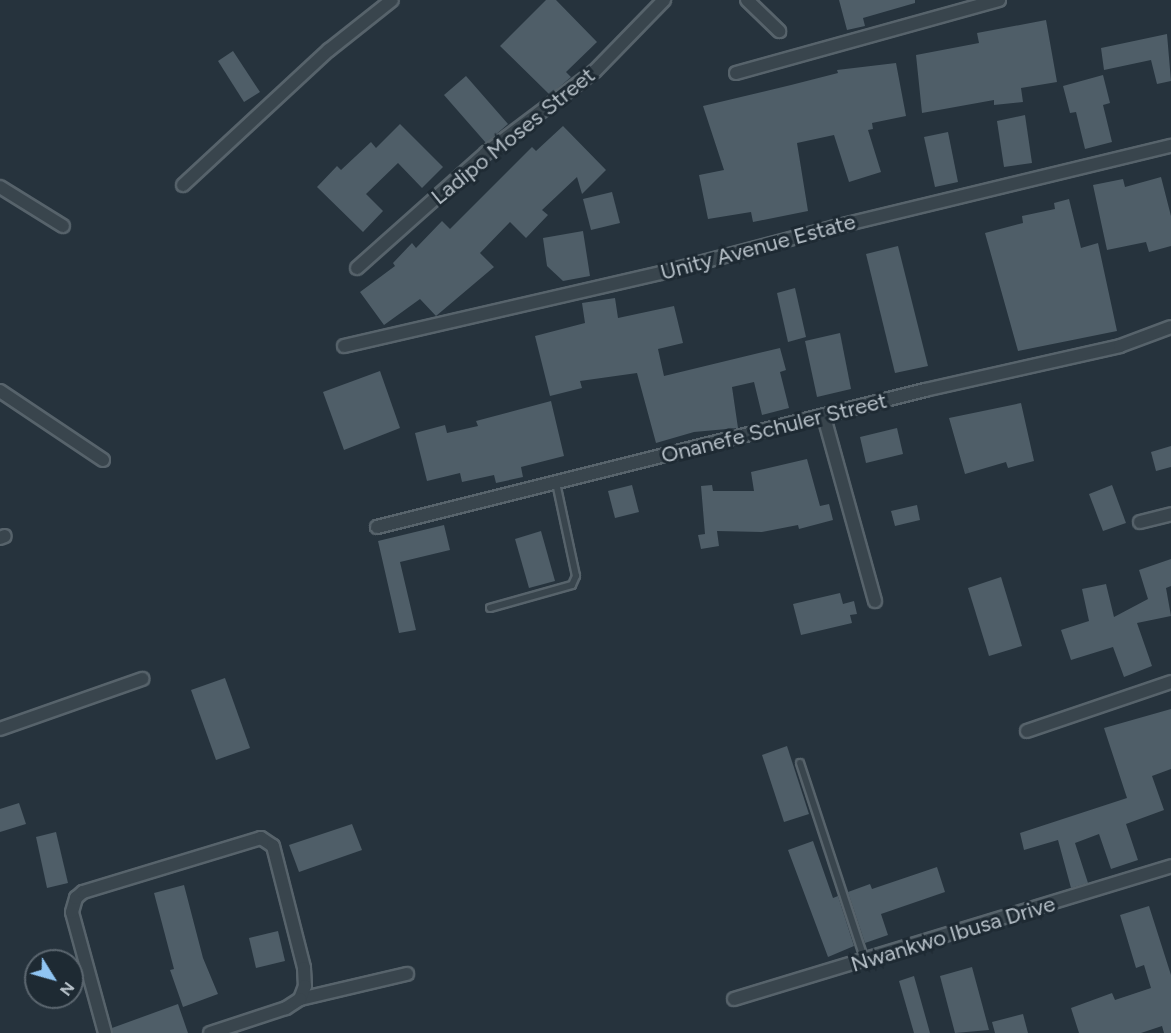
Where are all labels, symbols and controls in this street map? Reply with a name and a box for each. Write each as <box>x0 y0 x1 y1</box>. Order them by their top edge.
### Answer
street label: Ladipo Moses Street <box>426 62 600 210</box>
street label: Unity Avenue Estate <box>657 208 859 286</box>
street label: Onanefe Schuler Street <box>658 387 890 469</box>
street label: Nwankwo Ibusa Drive <box>848 890 1058 978</box>
north arrow <box>24 949 84 1009</box>
text: N <box>56 978 78 1000</box>

